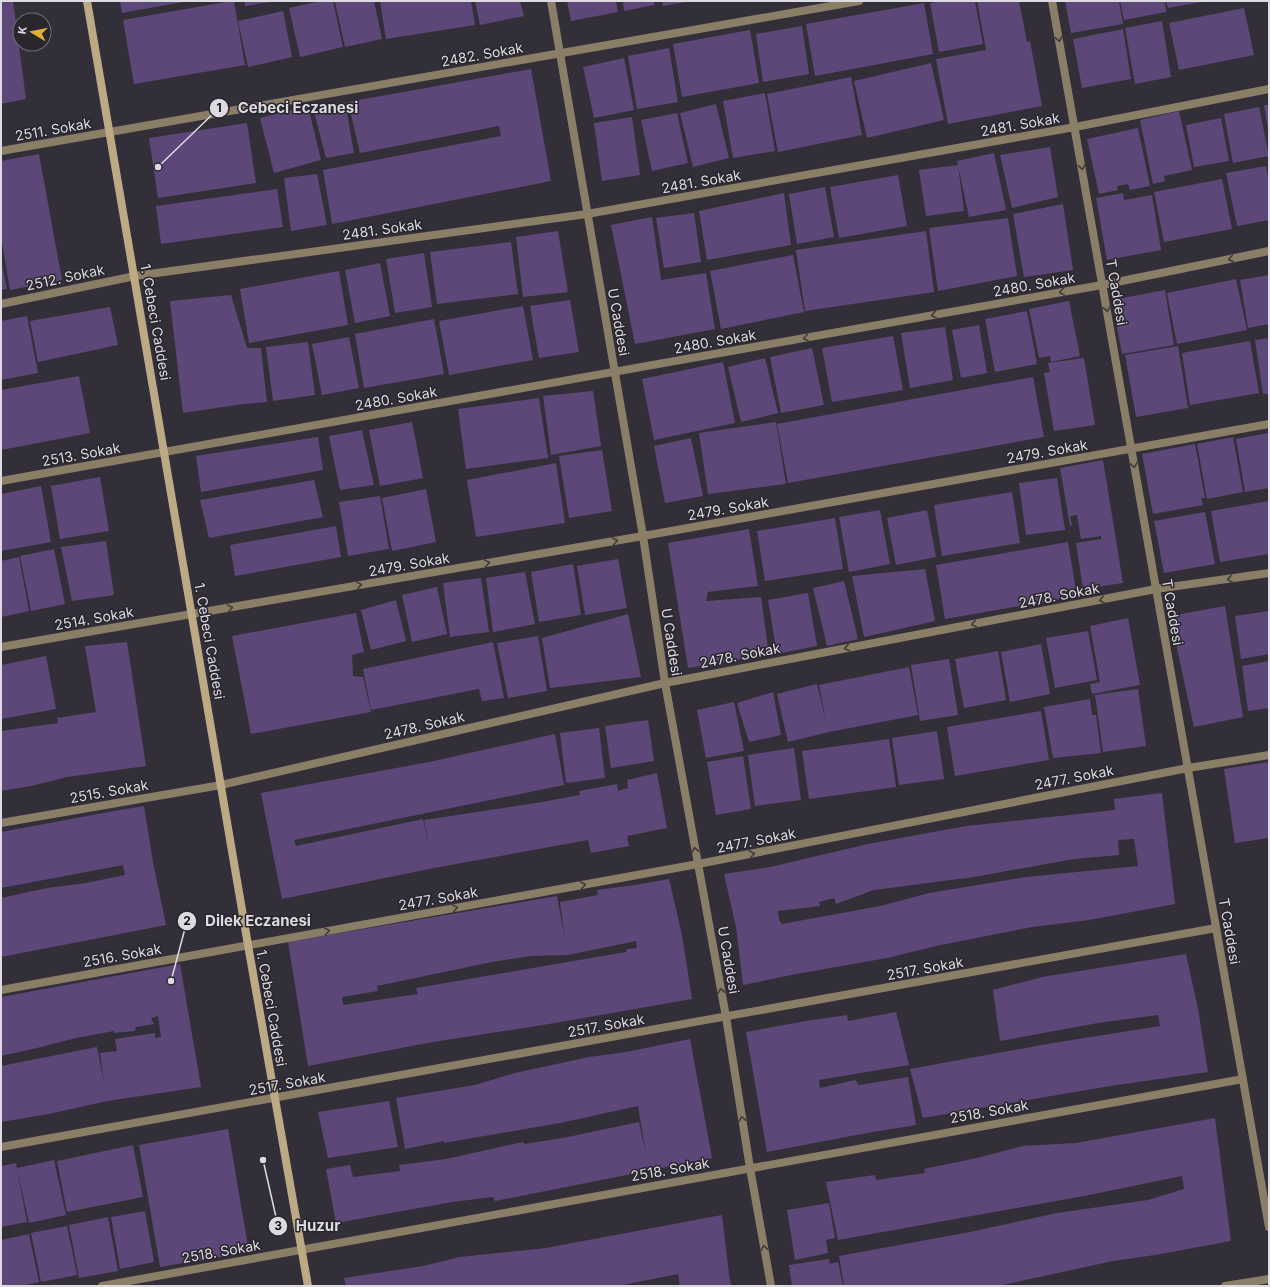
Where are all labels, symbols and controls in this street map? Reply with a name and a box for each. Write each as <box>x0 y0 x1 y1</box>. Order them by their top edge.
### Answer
north arrow <box>12 12 52 52</box>
text: K <box>15 25 30 35</box>
one-way arrow <box>1054 36 1063 43</box>
street label: 2482. Sokak <box>440 38 525 70</box>
callout: Cebeci Eczanesi <box>209 94 366 121</box>
text: Cebeci Eczanesi <box>238 98 358 117</box>
text: 1 <box>216 100 222 115</box>
street label: 2481. Sokak <box>979 109 1061 139</box>
street label: 2511. Sokak <box>14 114 93 144</box>
one-way arrow <box>1077 164 1085 170</box>
street label: 2481. Sokak <box>660 166 742 196</box>
street label: 2481. Sokak <box>341 215 423 243</box>
one-way arrow <box>1228 254 1234 263</box>
street label: T Caddesi <box>1103 257 1131 327</box>
street label: 2512. Sokak <box>24 260 106 294</box>
street label: 1. Cebeci Caddesi <box>137 262 175 382</box>
street label: 2480. Sokak <box>992 268 1077 300</box>
street label: U Caddesi <box>605 287 633 357</box>
one-way arrow <box>1059 287 1065 296</box>
one-way arrow <box>1102 306 1110 312</box>
one-way arrow <box>931 310 937 319</box>
street label: 2480. Sokak <box>673 325 758 357</box>
one-way arrow <box>803 333 809 342</box>
street label: 2480. Sokak <box>354 382 439 414</box>
street label: 2479. Sokak <box>1005 435 1089 466</box>
street label: 2513. Sokak <box>40 439 122 469</box>
one-way arrow <box>1129 462 1138 468</box>
street label: 2479. Sokak <box>686 492 770 523</box>
one-way arrow <box>612 538 618 546</box>
street label: 2479. Sokak <box>367 548 451 579</box>
one-way arrow <box>484 560 490 568</box>
one-way arrow <box>1227 574 1233 583</box>
street label: T Caddesi <box>1159 577 1187 647</box>
street label: 2478. Sokak <box>1017 579 1101 611</box>
street label: 1. Cebeci Caddesi <box>191 581 229 701</box>
one-way arrow <box>355 582 362 590</box>
one-way arrow <box>1099 595 1105 603</box>
street label: 2514. Sokak <box>53 603 135 633</box>
one-way arrow <box>227 604 234 612</box>
street label: U Caddesi <box>658 607 686 677</box>
one-way arrow <box>971 619 978 628</box>
street label: 2478. Sokak <box>698 639 782 671</box>
one-way arrow <box>844 643 850 652</box>
street label: 2478. Sokak <box>382 707 466 743</box>
street label: 2477. Sokak <box>1033 761 1115 793</box>
street label: 2515. Sokak <box>68 776 150 806</box>
street label: 2477. Sokak <box>715 824 797 856</box>
one-way arrow <box>692 846 700 853</box>
one-way arrow <box>749 850 756 858</box>
one-way arrow <box>580 881 586 890</box>
street label: 2477. Sokak <box>397 883 479 913</box>
street label: T Caddesi <box>1216 896 1244 966</box>
one-way arrow <box>452 904 458 913</box>
callout: Dilek Eczanesi <box>177 907 319 934</box>
text: Dilek Eczanesi <box>205 911 311 930</box>
text: 2 <box>183 913 191 928</box>
street label: U Caddesi <box>715 925 743 995</box>
one-way arrow <box>324 927 331 936</box>
street label: 2516. Sokak <box>81 940 163 970</box>
street label: 1. Cebeci Caddesi <box>253 948 291 1068</box>
street label: 2517. Sokak <box>885 953 965 983</box>
one-way arrow <box>717 988 726 994</box>
street label: 2517. Sokak <box>566 1010 646 1040</box>
street label: 2517. Sokak <box>247 1068 327 1098</box>
street label: 2518. Sokak <box>948 1096 1030 1126</box>
one-way arrow <box>738 1116 747 1123</box>
street label: 2518. Sokak <box>629 1154 711 1184</box>
callout: Huzur <box>268 1213 349 1240</box>
text: Huzur <box>296 1216 340 1235</box>
text: 3 <box>274 1218 282 1233</box>
street label: 2518. Sokak <box>180 1236 262 1266</box>
one-way arrow <box>760 1245 769 1251</box>

